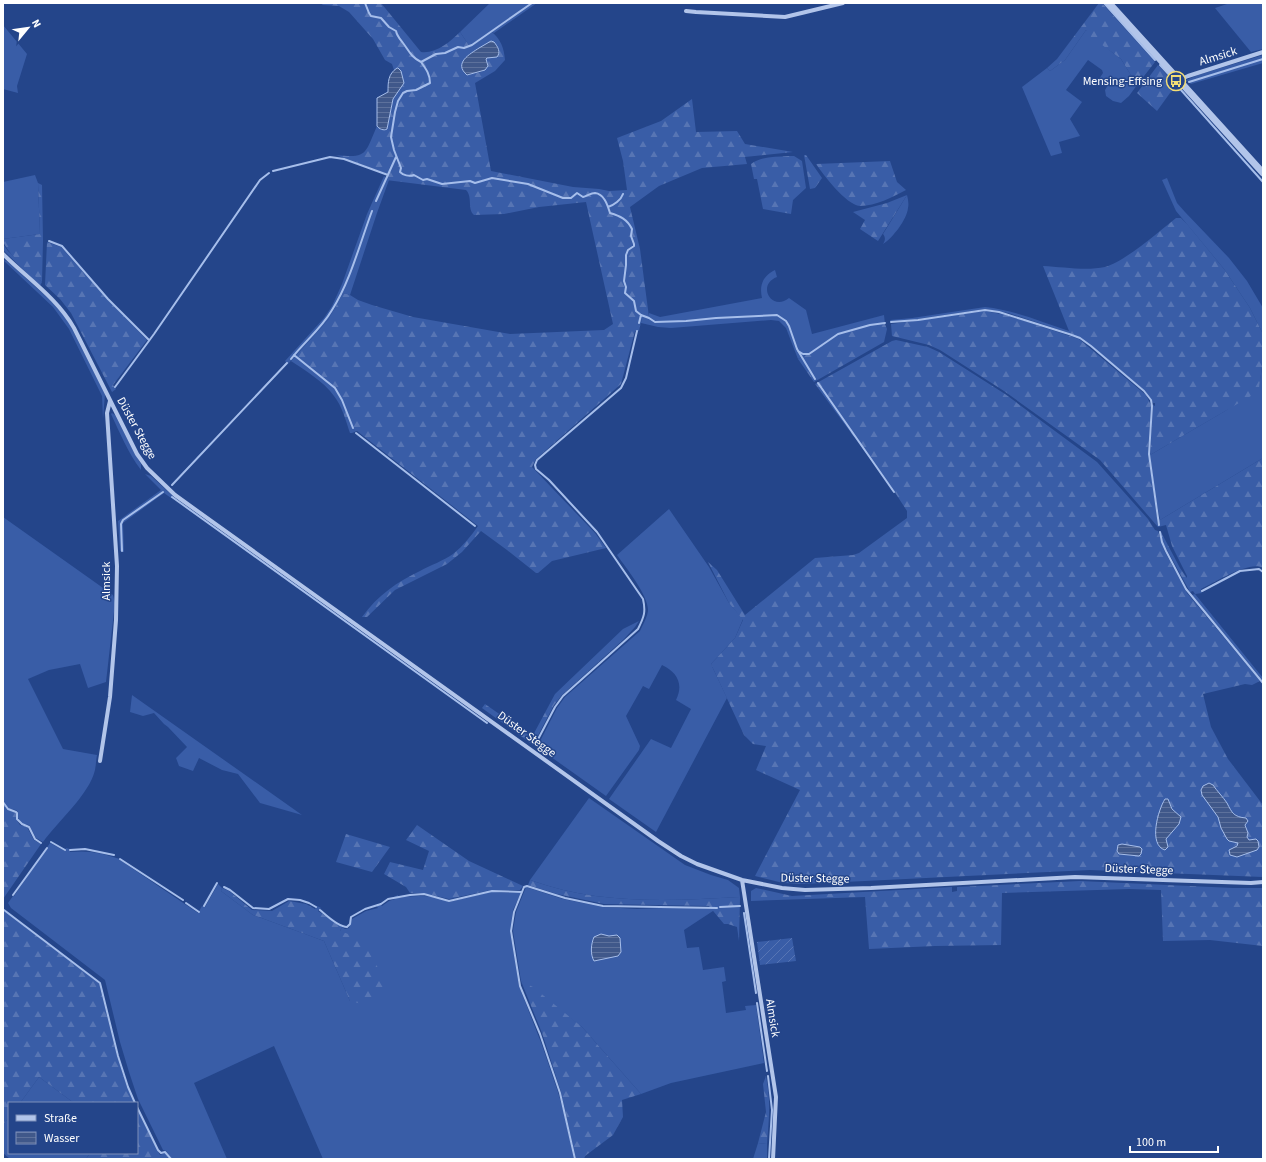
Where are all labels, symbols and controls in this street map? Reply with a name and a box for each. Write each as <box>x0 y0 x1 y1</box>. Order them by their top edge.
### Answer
north arrow <box>8 8 48 48</box>
text: N <box>28 17 45 30</box>
street label: Almsick <box>1197 43 1239 70</box>
bus stop icon: Mensing-Effsing <box>1165 70 1187 92</box>
place label: Mensing-Effsing <box>1083 73 1162 90</box>
street label: Düster Stegge <box>112 394 161 463</box>
street label: Almsick <box>98 561 115 600</box>
street label: Düster Stegge <box>494 707 560 762</box>
street label: Düster Stegge <box>1104 860 1174 879</box>
street label: Düster Stegge <box>780 869 850 888</box>
street label: Almsick <box>761 998 784 1039</box>
legend <box>8 1102 138 1154</box>
text: Straße <box>44 1110 77 1127</box>
scale bar <box>1130 1128 1218 1154</box>
text: Wasser <box>44 1130 80 1147</box>
text: 100 m <box>1136 1134 1166 1151</box>

